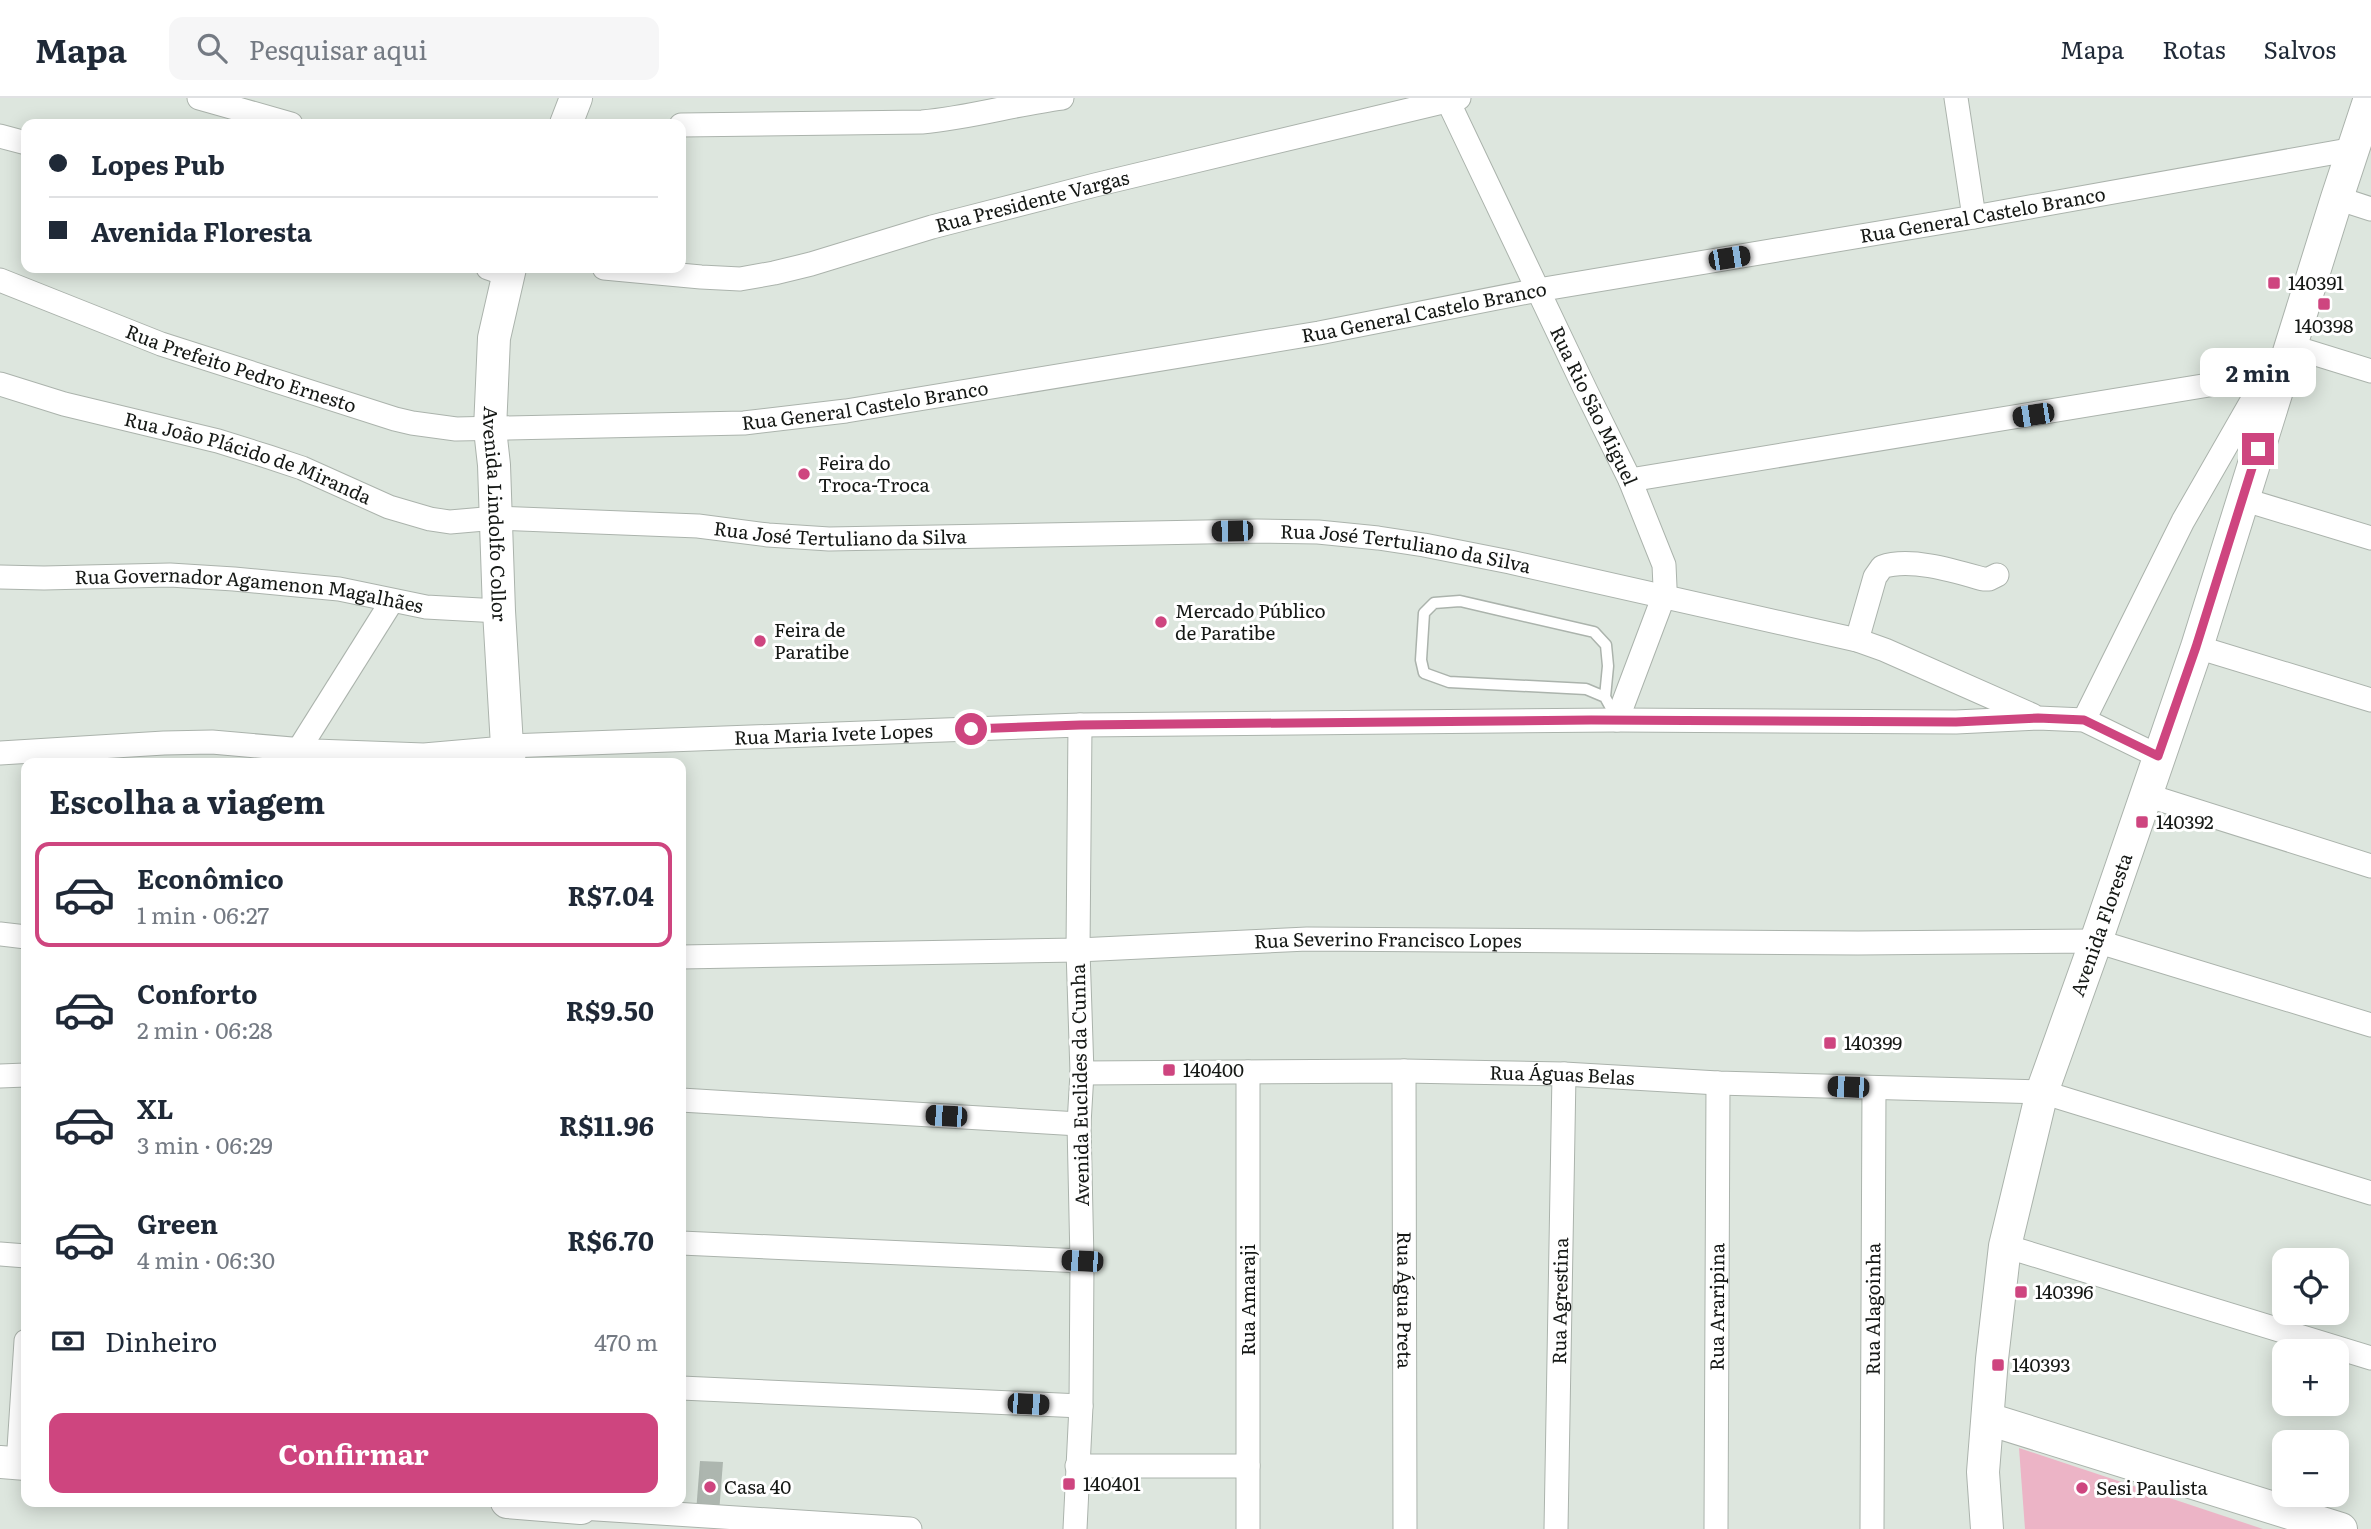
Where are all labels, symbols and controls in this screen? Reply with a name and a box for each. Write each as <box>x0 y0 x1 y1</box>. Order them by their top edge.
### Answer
search box <box>169 17 659 80</box>
text: Mapa <box>35 24 127 73</box>
icon: search <box>193 29 231 67</box>
text: Pesquisar aqui <box>249 29 427 68</box>
text: Mapa <box>2060 31 2124 66</box>
text: Rotas <box>2162 31 2226 66</box>
text: Salvos <box>2264 31 2336 66</box>
text: Lopes Pub <box>91 144 225 183</box>
street label: Rua Presidente Vargas <box>932 162 1132 239</box>
street label: Rua General Castelo Branco <box>1857 179 2107 249</box>
text: Avenida Floresta <box>91 211 312 250</box>
car <box>1707 244 1752 272</box>
place label: 140391 <box>2288 268 2344 296</box>
street label: Rua General Castelo Branco <box>1299 274 1548 349</box>
marker: 140391 <box>2266 275 2282 291</box>
marker: 140398 <box>2316 296 2332 312</box>
place label: 140398 <box>2295 311 2353 339</box>
street label: Rua Prefeito Pedro Ernesto <box>122 316 360 419</box>
street label: Rua Rio São Miguel <box>1544 321 1646 489</box>
callout: 2 min <box>2200 348 2316 396</box>
text: 2 min <box>2226 355 2290 389</box>
street label: Rua General Castelo Branco <box>740 373 990 436</box>
car <box>2011 401 2056 429</box>
street label: Rua João Plácido de Miranda <box>122 404 377 511</box>
street label: Avenida Lindolfo Collor <box>477 406 515 622</box>
route end <box>2242 433 2274 465</box>
place label: Feira do Troca-Troca <box>818 448 931 498</box>
marker: Feira do Troca-Troca <box>796 466 812 482</box>
street label: Rua José Tertuliano da Silva <box>712 513 968 552</box>
street label: Rua José Tertuliano da Silva <box>1280 516 1535 579</box>
car <box>1211 520 1254 542</box>
street label: Rua Governador Agamenon Magalhães <box>74 560 426 619</box>
place label: Mercado Público de Paratibe <box>1175 596 1326 646</box>
marker: Mercado Público de Paratibe <box>1153 614 1169 630</box>
place label: Feira de Paratibe <box>774 615 849 665</box>
marker: Feira de Paratibe <box>752 633 768 649</box>
route start <box>955 713 987 745</box>
street label: Rua Maria Ivete Lopes <box>734 715 934 751</box>
text: Escolha a viagem <box>49 776 325 824</box>
place label: 140392 <box>2156 807 2214 835</box>
marker: 140392 <box>2134 814 2150 830</box>
street label: Avenida Floresta <box>2062 848 2138 1000</box>
text: Econômico <box>137 858 284 897</box>
icon: car <box>53 863 116 926</box>
text: R$7.04 <box>567 875 654 914</box>
text: 1 min · 06:27 <box>137 897 269 931</box>
street label: Rua Severino Francisco Lopes <box>1253 924 1522 955</box>
street label: Avenida Euclides da Cunha <box>1063 963 1095 1207</box>
text: Conforto <box>137 973 257 1012</box>
icon: car <box>53 978 116 1041</box>
text: R$9.50 <box>566 990 654 1029</box>
text: 2 min · 06:28 <box>137 1012 273 1046</box>
place label: 140399 <box>1844 1028 1902 1056</box>
marker: 140399 <box>1822 1035 1838 1051</box>
place label: 140400 <box>1183 1055 1244 1083</box>
street label: Rua Águas Belas <box>1489 1058 1636 1091</box>
marker: 140400 <box>1161 1062 1177 1078</box>
car <box>1827 1076 1870 1098</box>
text: XL <box>137 1088 174 1127</box>
icon: car <box>53 1093 116 1156</box>
car <box>925 1104 968 1128</box>
text: R$11.96 <box>559 1105 654 1144</box>
text: 3 min · 06:29 <box>137 1127 273 1161</box>
text: Green <box>137 1203 218 1242</box>
icon: car <box>53 1208 116 1271</box>
text: R$6.70 <box>567 1220 654 1259</box>
street label: Rua Água Preta <box>1391 1231 1420 1369</box>
street label: Rua Agrestina <box>1544 1236 1574 1365</box>
text: 4 min · 06:30 <box>137 1242 275 1276</box>
street label: Rua Araripina <box>1702 1242 1730 1371</box>
street label: Rua Alagoinha <box>1858 1242 1886 1375</box>
street label: Rua Amaraji <box>1233 1244 1261 1356</box>
map controls <box>2272 1248 2349 1507</box>
button: locate <box>2272 1248 2349 1325</box>
car <box>1061 1249 1104 1273</box>
place label: 140396 <box>2035 1277 2094 1305</box>
marker: 140396 <box>2013 1284 2029 1300</box>
text: Dinheiro <box>105 1321 217 1360</box>
icon: cash <box>49 1322 87 1360</box>
text: 470 m <box>594 1324 658 1358</box>
button: + <box>2272 1339 2349 1416</box>
place label: 140393 <box>2012 1350 2071 1378</box>
marker: 140393 <box>1990 1357 2006 1373</box>
car <box>1007 1392 1050 1416</box>
button: Confirmar <box>49 1413 658 1493</box>
button: − <box>2272 1430 2349 1507</box>
place label: 140401 <box>1083 1469 1141 1497</box>
place label: Casa 40 <box>724 1472 791 1500</box>
place label: Sesi Paulista <box>2096 1473 2208 1501</box>
marker: 140401 <box>1061 1476 1077 1492</box>
marker: Casa 40 <box>702 1479 718 1495</box>
marker: Sesi Paulista <box>2074 1480 2090 1496</box>

